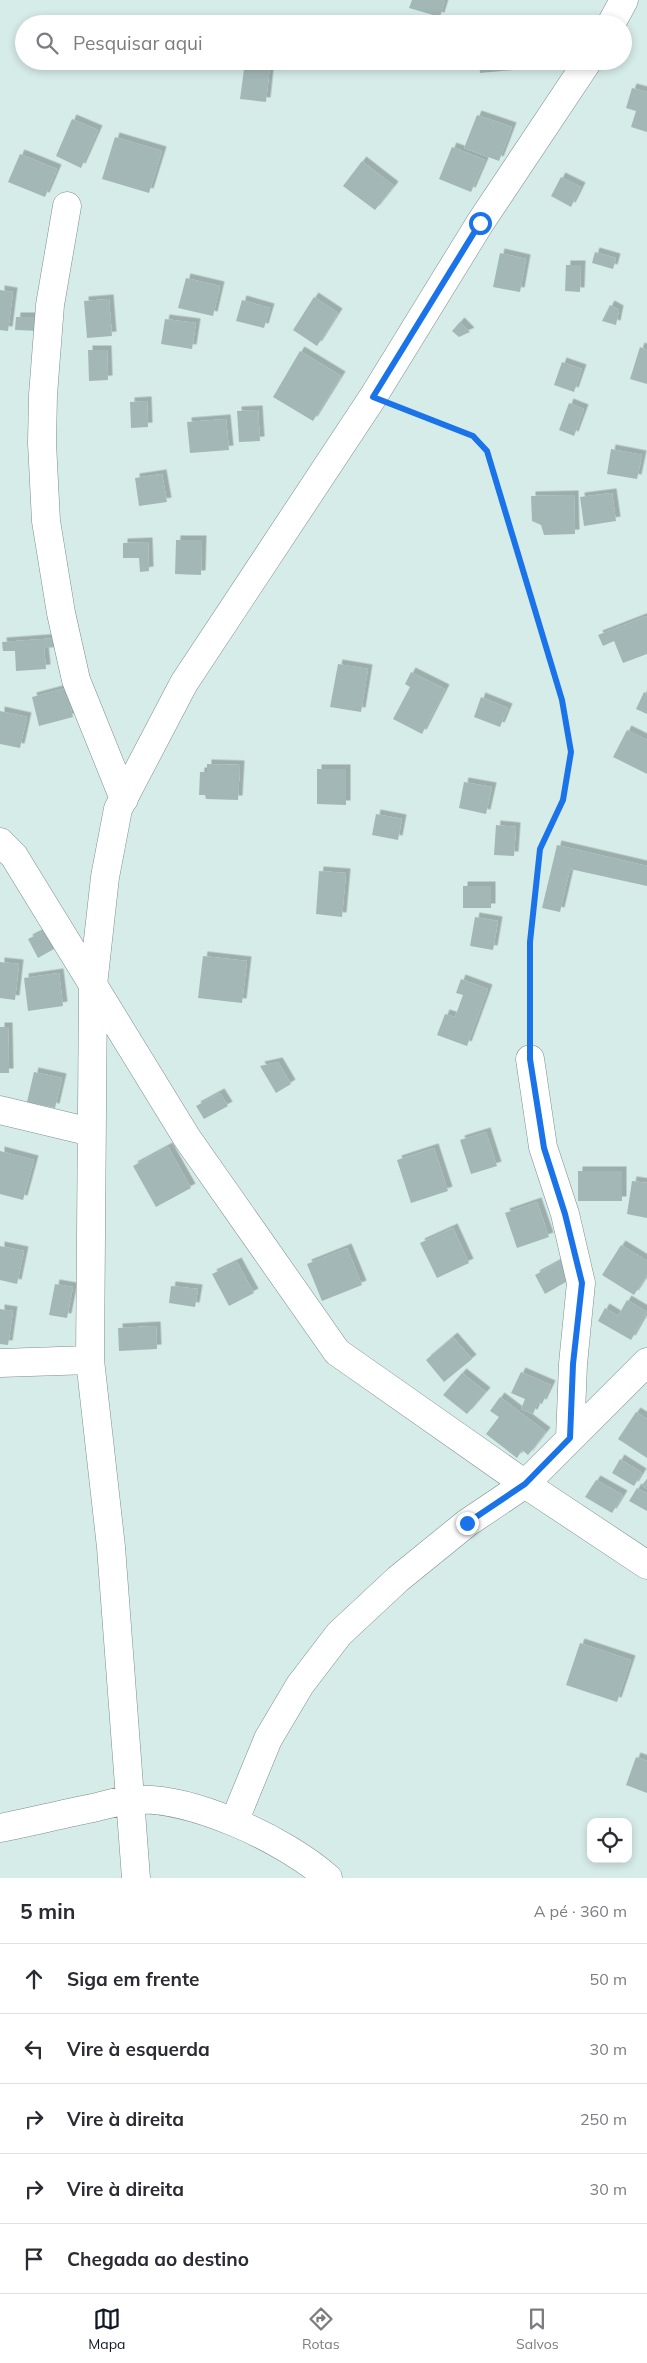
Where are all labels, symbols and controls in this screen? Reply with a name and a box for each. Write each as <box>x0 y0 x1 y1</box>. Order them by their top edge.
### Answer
search box <box>15 15 632 70</box>
icon: search <box>33 29 61 57</box>
text: Pesquisar aqui <box>73 31 203 55</box>
route start <box>469 212 492 235</box>
route end <box>456 1512 479 1535</box>
map controls <box>587 1818 632 1863</box>
button: locate <box>587 1818 632 1863</box>
text: 5 min <box>20 1898 75 1924</box>
text: A pé · 360 m <box>534 1901 627 1921</box>
icon: ahead <box>20 1965 48 1993</box>
text: Siga em frente <box>67 1967 199 1991</box>
text: 50 m <box>590 1969 627 1989</box>
icon: left <box>20 2035 48 2063</box>
text: Vire à esquerda <box>67 2037 210 2061</box>
text: 30 m <box>590 2039 627 2059</box>
icon: right <box>20 2105 48 2133</box>
text: Vire à direita <box>67 2107 184 2131</box>
text: 250 m <box>580 2109 627 2129</box>
icon: right <box>20 2175 48 2203</box>
text: Vire à direita <box>67 2177 184 2201</box>
text: 30 m <box>590 2179 627 2199</box>
icon: arrive <box>20 2245 48 2273</box>
text: Chegada ao destino <box>67 2247 249 2271</box>
tab: Mapa <box>88 2305 125 2353</box>
tab: Rotas <box>302 2305 340 2353</box>
tab: Salvos <box>516 2305 559 2353</box>

